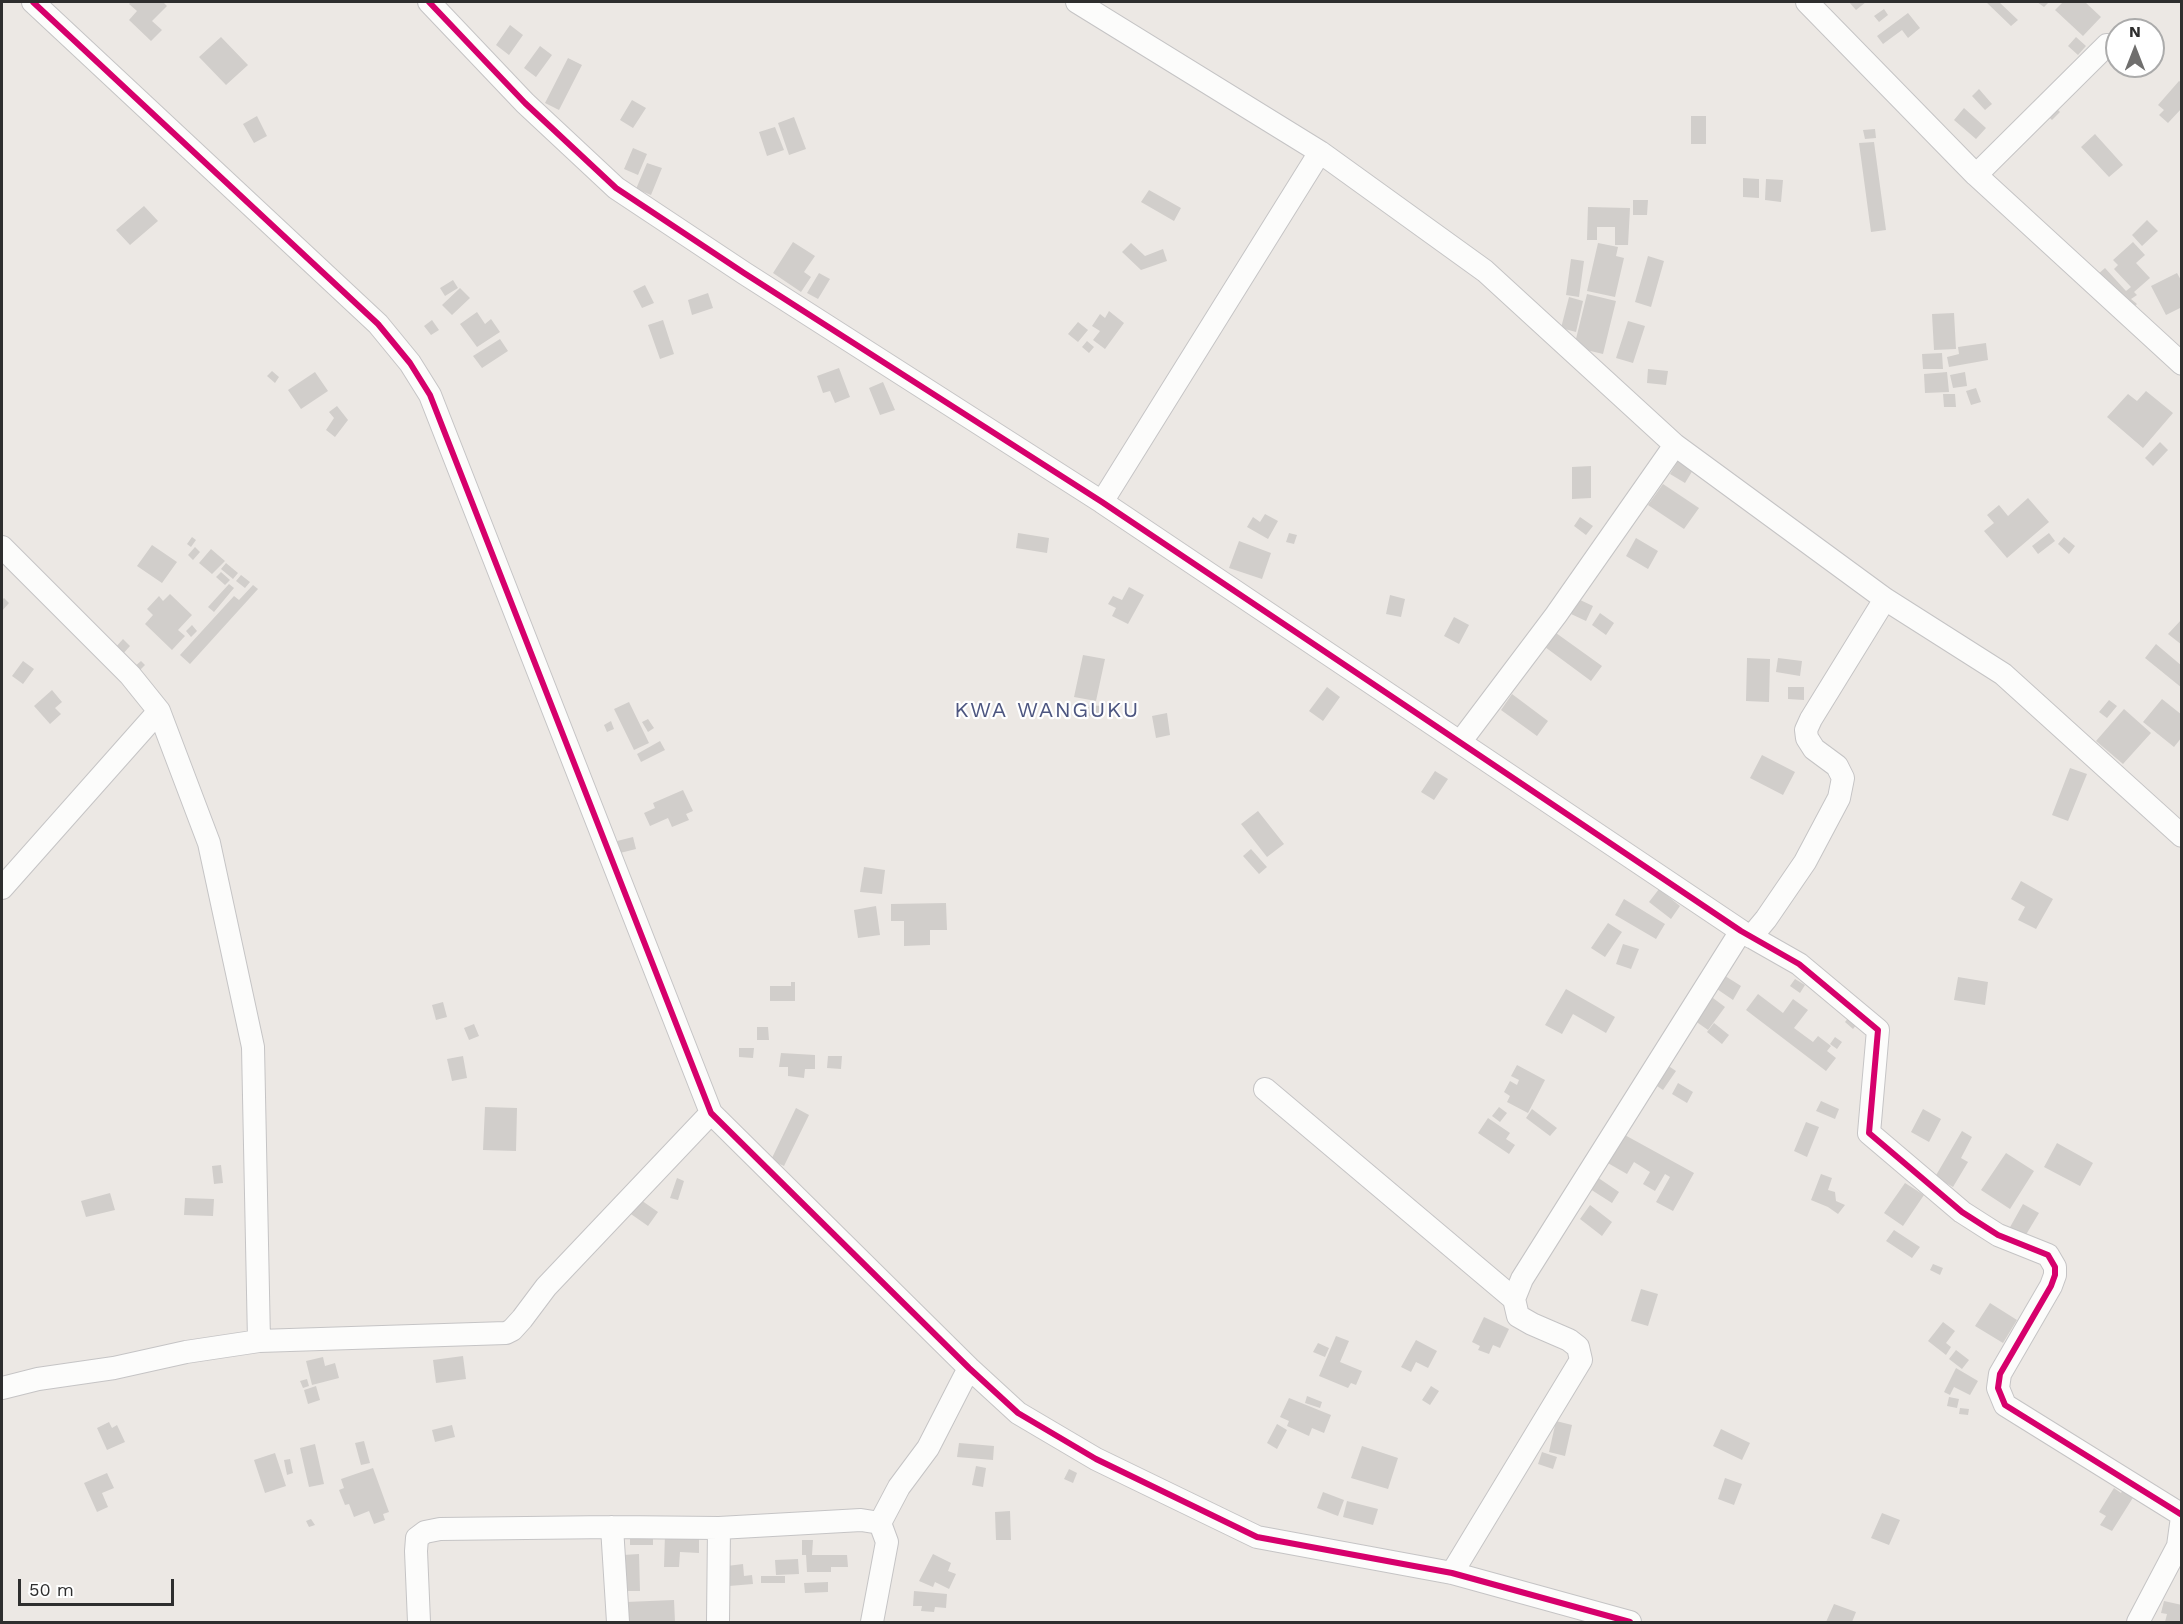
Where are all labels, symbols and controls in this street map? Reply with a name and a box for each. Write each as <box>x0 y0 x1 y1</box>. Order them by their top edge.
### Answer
north arrow <box>2105 18 2165 78</box>
text: N <box>2129 22 2141 41</box>
district label: KWA WANGUKU <box>954 698 1140 724</box>
scale bar <box>21 1567 177 1605</box>
text: 50 m <box>29 1579 74 1600</box>

